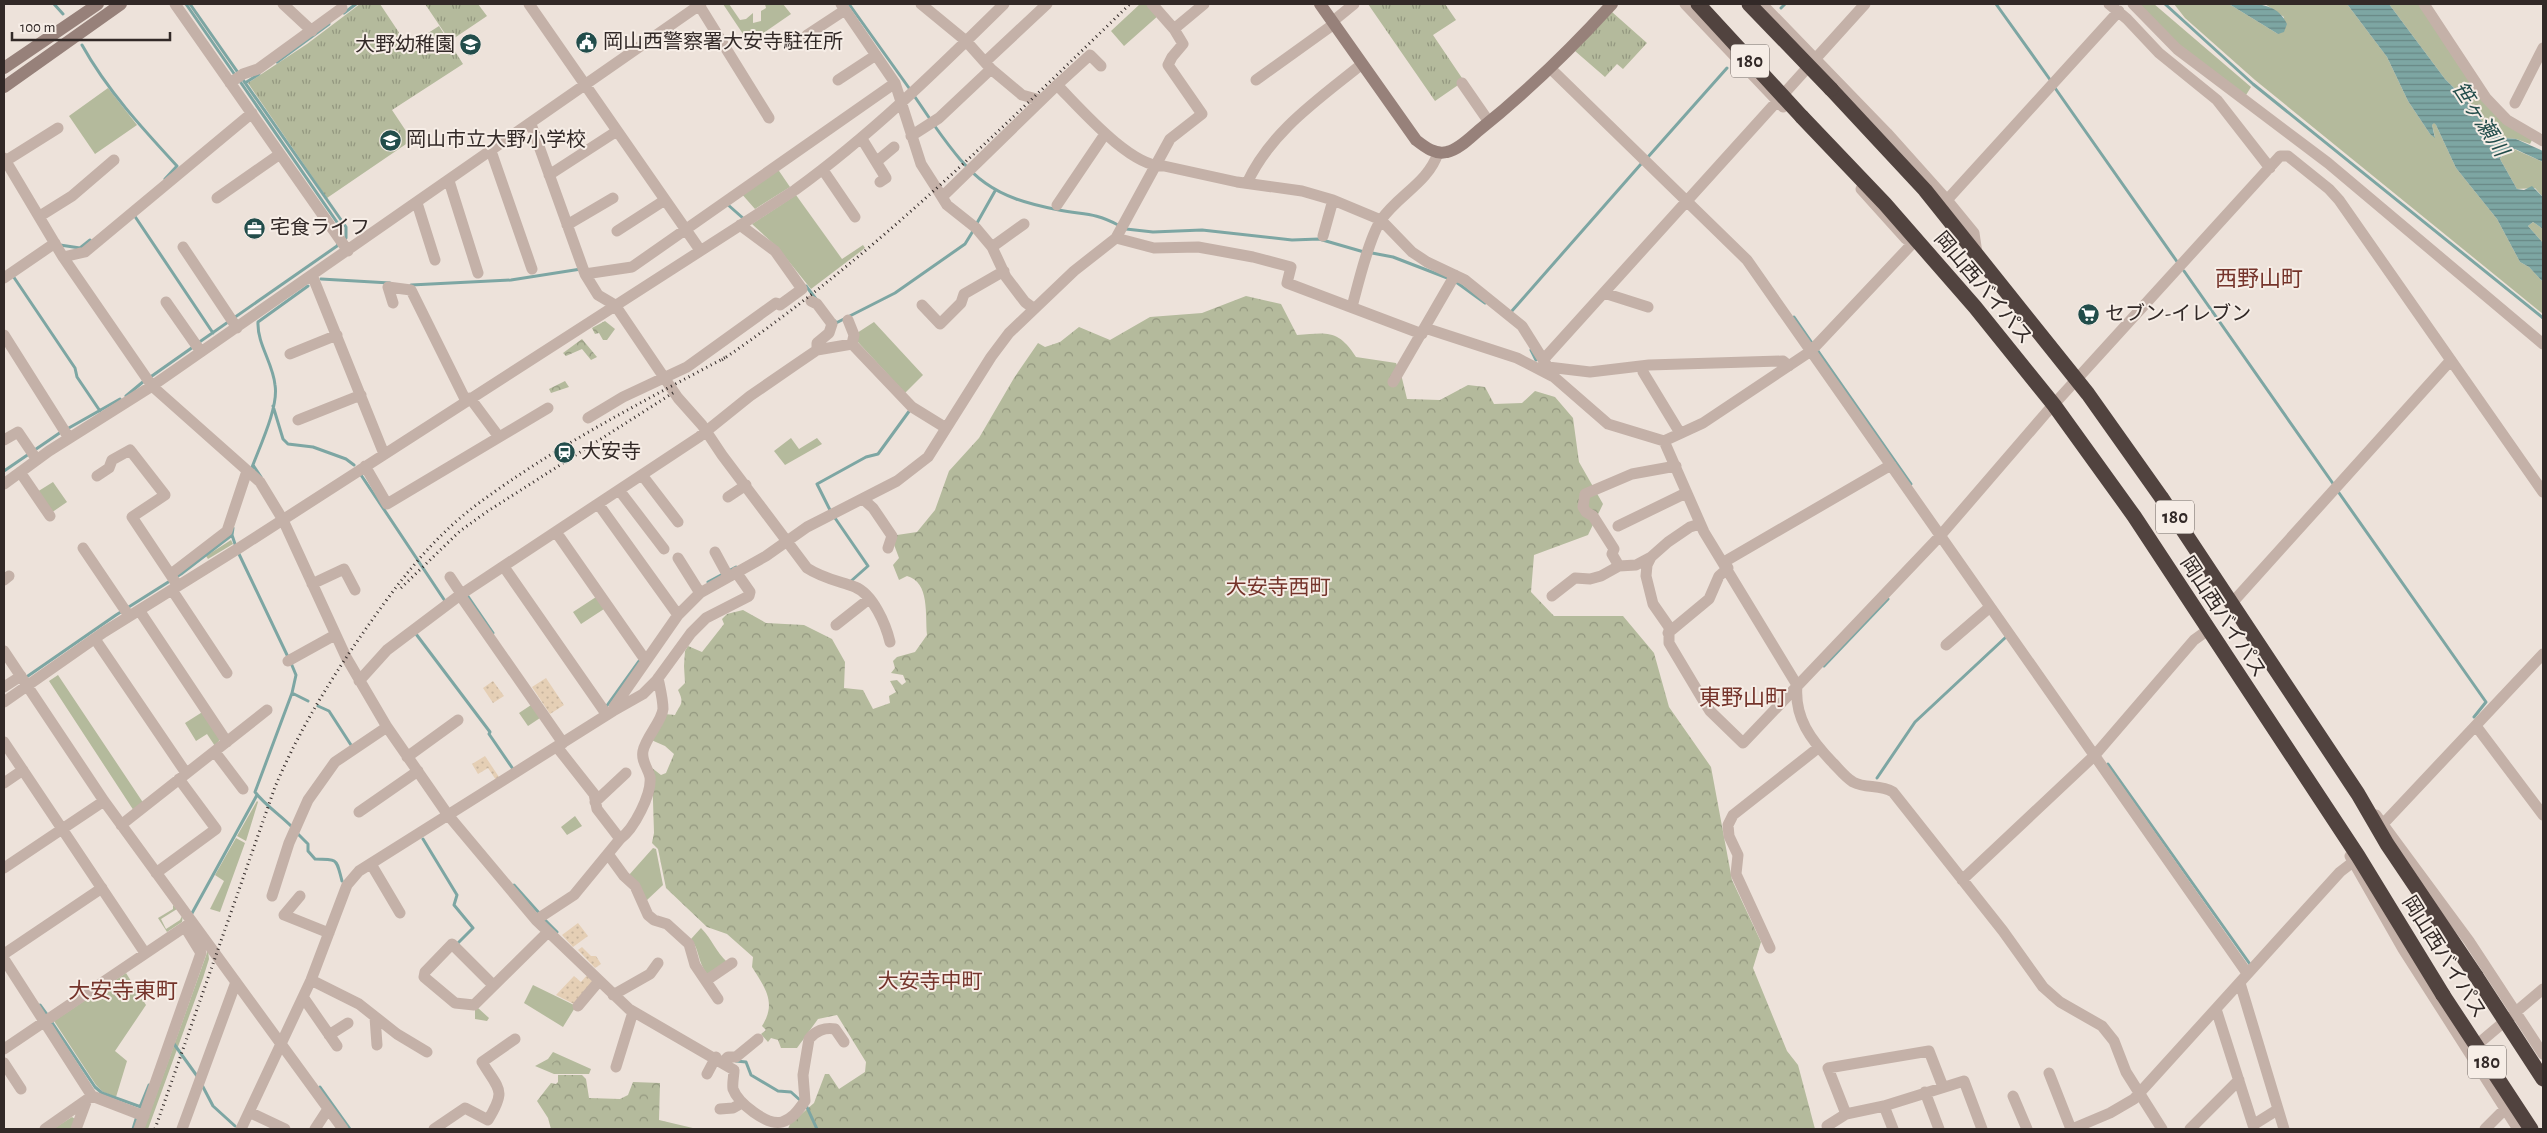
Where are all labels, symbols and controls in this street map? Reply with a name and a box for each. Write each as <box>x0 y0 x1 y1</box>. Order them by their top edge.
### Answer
scale bar <box>12 10 170 42</box>
text: 100 m <box>20 20 55 35</box>
public building icon: 岡山西警察署大安寺駐在所 <box>575 30 599 54</box>
place label: 岡山西警察署大安寺駐在所 <box>603 30 843 52</box>
school or university icon: 大野幼稚園 <box>459 33 483 57</box>
place label: 大野幼稚園 <box>355 34 455 55</box>
road number: 180 <box>1731 44 1769 78</box>
water label: 笹ヶ瀬川 <box>2448 78 2514 162</box>
school or university icon: 岡山市立大野小学校 <box>378 128 402 152</box>
place label: 岡山市立大野小学校 <box>406 129 586 150</box>
office icon: 宅食ライフ <box>242 216 266 240</box>
place label: 宅食ライフ <box>270 216 370 238</box>
street label: 岡山西バイパス <box>1930 227 2036 348</box>
district label: 西野山町 <box>2215 267 2303 290</box>
supermarket icon: セブン-イレブン <box>2077 302 2101 326</box>
place label: セブン-イレブン <box>2105 302 2251 324</box>
station icon: 大安寺 <box>553 440 577 464</box>
place label: 大安寺 <box>581 440 641 462</box>
road number: 180 <box>2156 501 2194 534</box>
street label: 岡山西バイパス <box>2177 552 2270 681</box>
district label: 大安寺西町 <box>1226 576 1331 598</box>
district label: 東野山町 <box>1699 686 1787 709</box>
street label: 岡山西バイパス <box>2399 892 2490 1021</box>
district label: 大安寺中町 <box>878 970 983 992</box>
district label: 大安寺東町 <box>68 979 178 1002</box>
road number: 180 <box>2468 1046 2506 1078</box>

